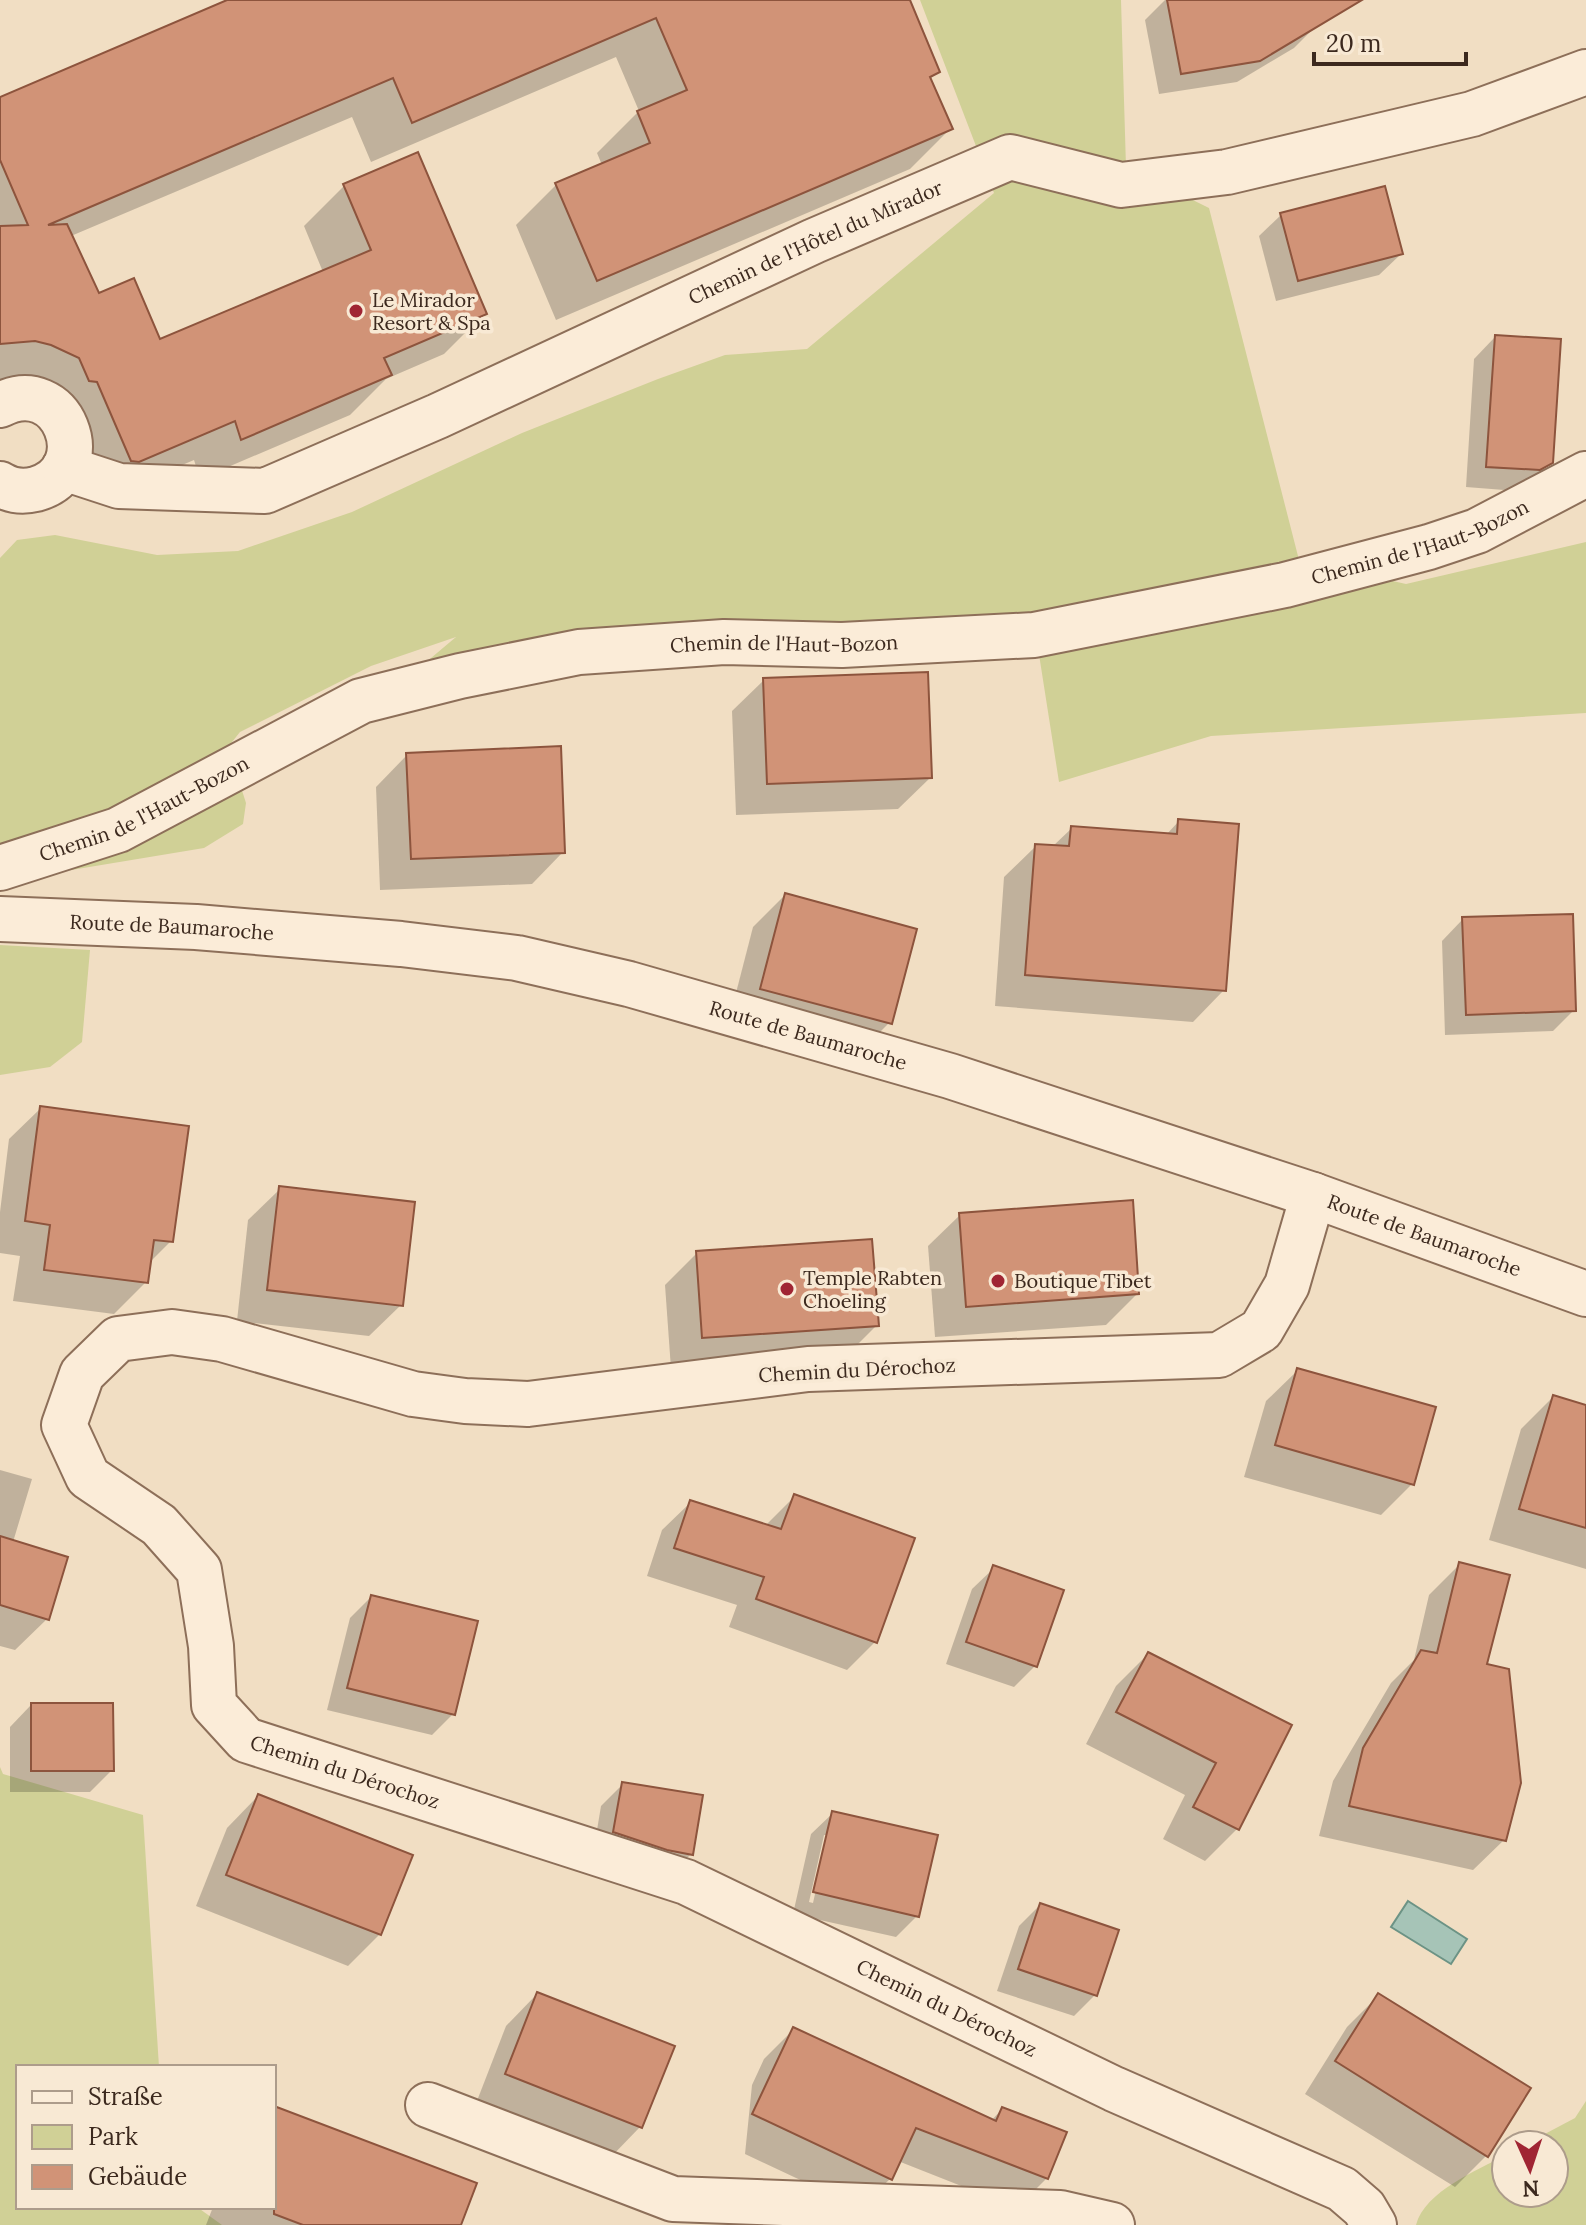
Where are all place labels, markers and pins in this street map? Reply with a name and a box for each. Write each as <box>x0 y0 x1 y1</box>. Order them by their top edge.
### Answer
place label: Le Mirador Resort & Spa <box>372 287 491 335</box>
marker: Le Mirador Resort & Spa <box>347 302 365 320</box>
place label: Temple Rabten Choeling <box>803 1265 942 1313</box>
place label: Boutique Tibet <box>1014 1268 1152 1293</box>
marker: Boutique Tibet <box>989 1272 1007 1290</box>
marker: Temple Rabten Choeling <box>778 1280 796 1298</box>

